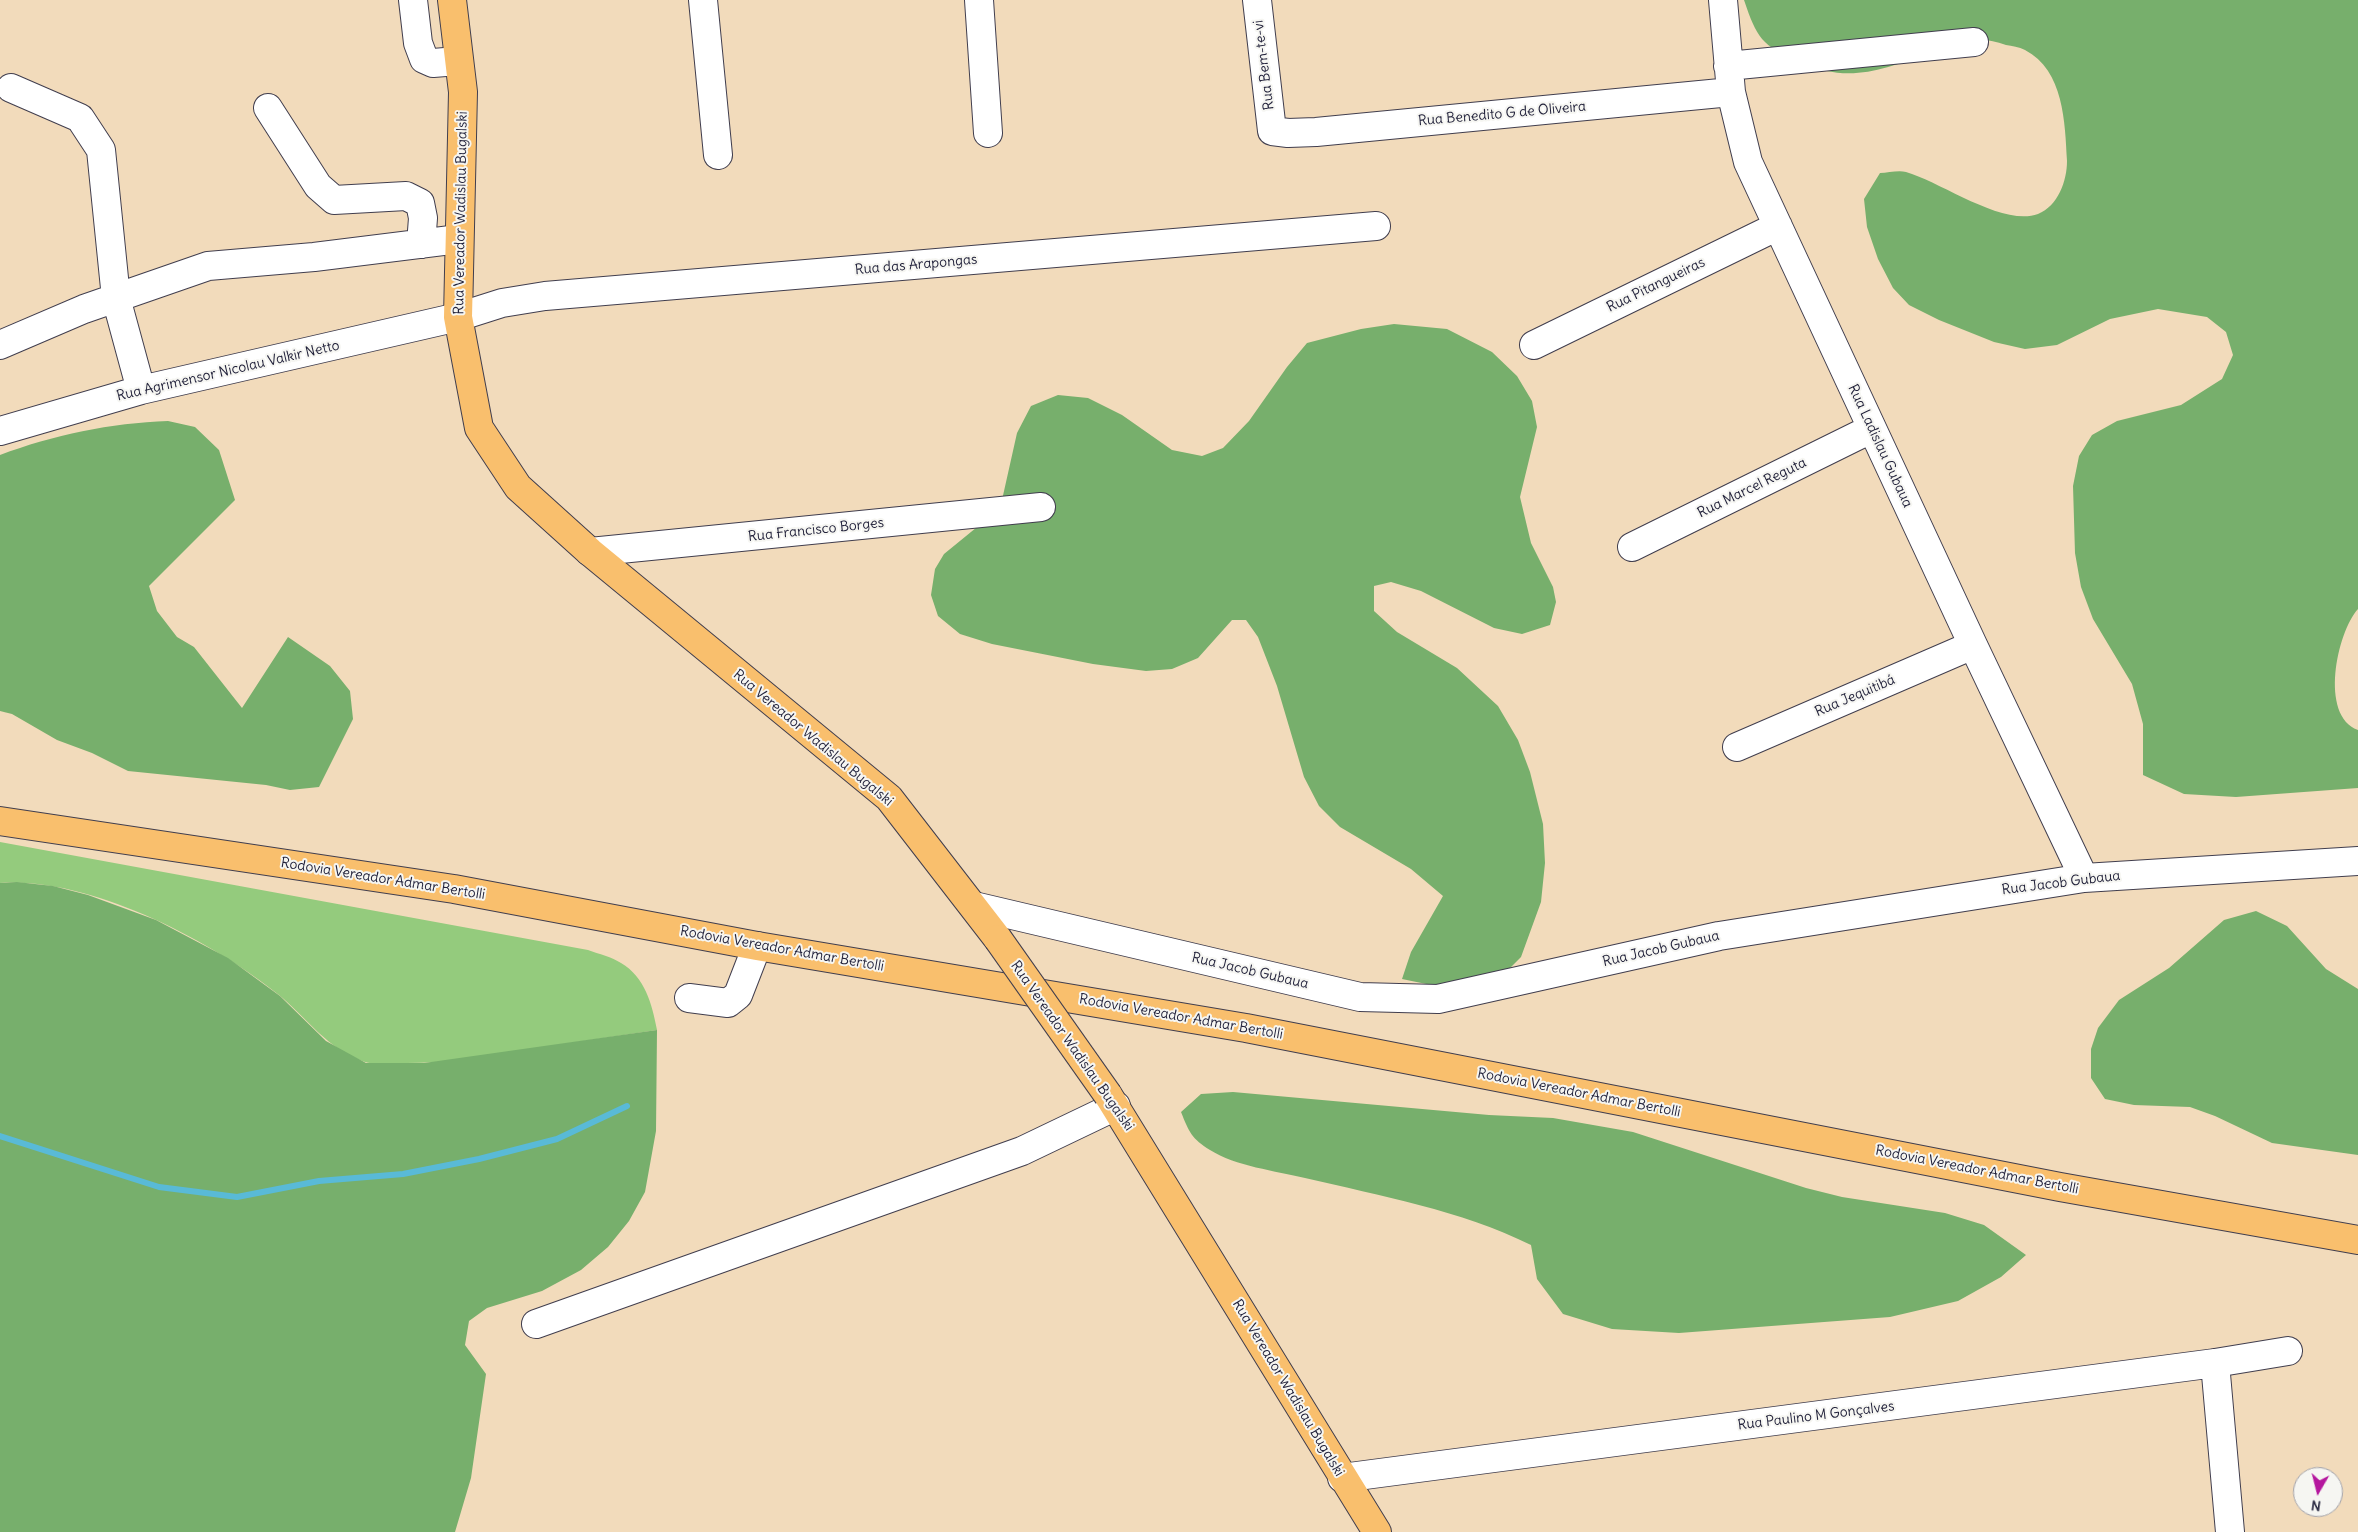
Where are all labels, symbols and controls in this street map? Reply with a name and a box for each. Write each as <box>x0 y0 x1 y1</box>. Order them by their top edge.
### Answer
street label: Rua Bem-te-vi <box>1250 19 1278 111</box>
street label: Rua Benedito G de Oliveira <box>1417 98 1587 130</box>
street label: Rua Vereador Wadislau Bugalski <box>451 111 471 315</box>
street label: Rua das Arapongas <box>854 251 978 279</box>
street label: Rua Pitangueiras <box>1604 254 1708 316</box>
street label: Rua Agrimensor Nicolau Valkir Netto <box>115 337 341 405</box>
street label: Rua Ladislau Gubaua <box>1844 382 1916 510</box>
street label: Rua Marcel Reguta <box>1695 454 1809 522</box>
street label: Rua Francisco Borges <box>747 515 885 545</box>
street label: Rua Vereador Wadislau Bugalski <box>730 666 896 810</box>
street label: Rua Jequitibá <box>1812 672 1898 720</box>
street label: Rodovia Vereador Admar Bertolli <box>280 855 486 903</box>
street label: Rua Jacob Gubaua <box>2001 867 2121 899</box>
street label: Rodovia Vereador Admar Bertolli <box>679 923 885 975</box>
street label: Rua Jacob Gubaua <box>1601 927 1721 971</box>
street label: Rua Jacob Gubaua <box>1190 949 1310 993</box>
street label: Rua Vereador Wadislau Bugalski <box>1007 958 1137 1134</box>
street label: Rodovia Vereador Admar Bertolli <box>1078 991 1284 1043</box>
street label: Rodovia Vereador Admar Bertolli <box>1476 1065 1682 1121</box>
street label: Rodovia Vereador Admar Bertolli <box>1874 1142 2080 1198</box>
street label: Rua Vereador Wadislau Bugalski <box>1228 1297 1348 1479</box>
street label: Rua Paulino M Gonçalves <box>1737 1398 1895 1434</box>
north arrow <box>2293 1467 2343 1517</box>
text: N <box>2310 1496 2322 1515</box>

